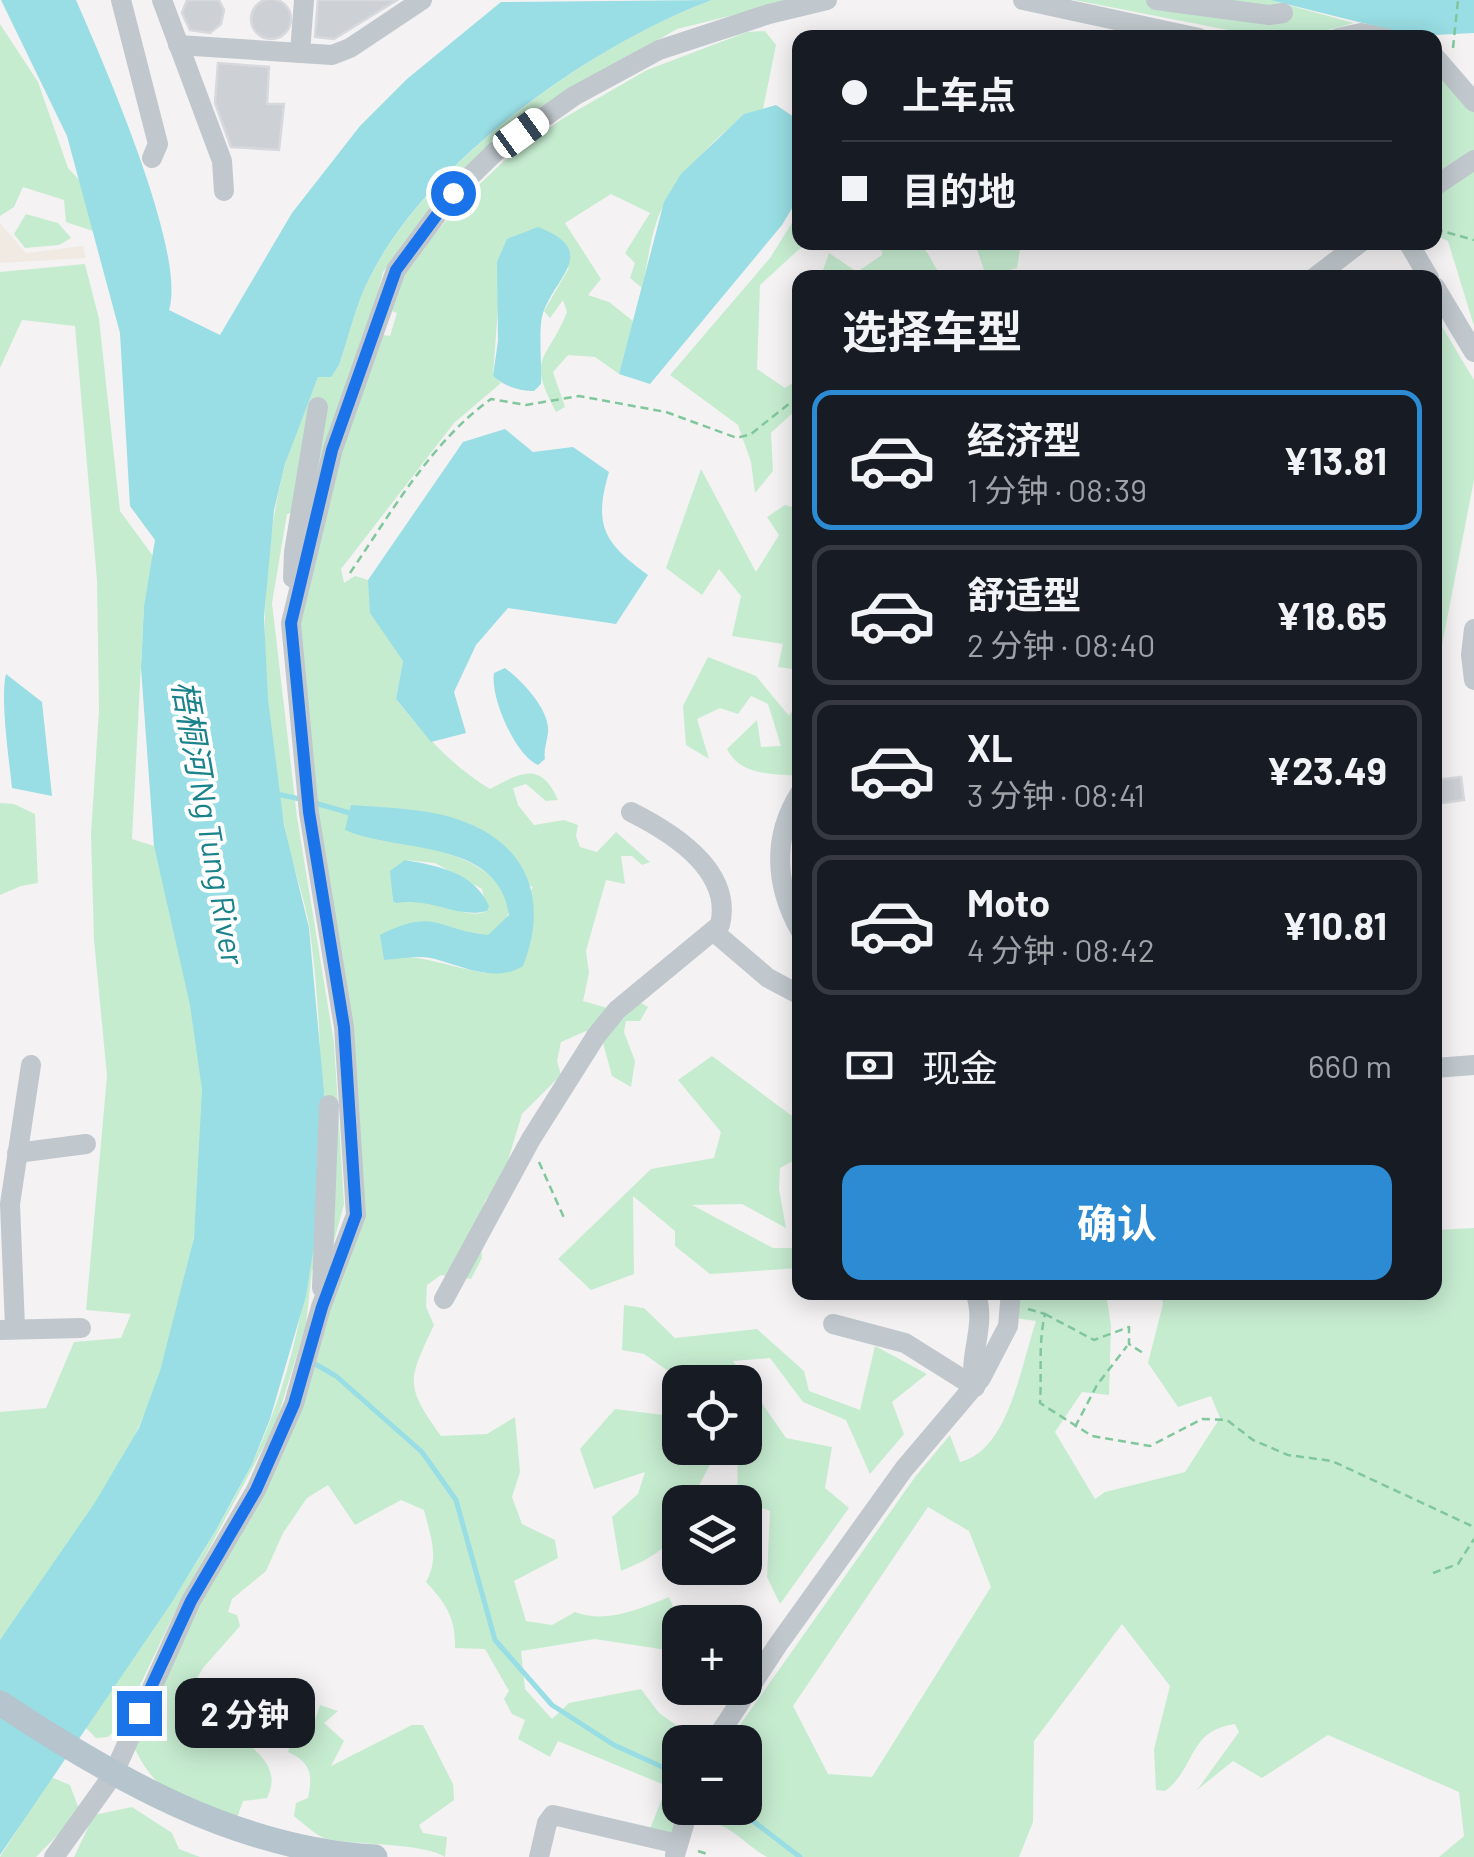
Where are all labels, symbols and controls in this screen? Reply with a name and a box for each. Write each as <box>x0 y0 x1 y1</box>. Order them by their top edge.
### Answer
text: 上车点 <box>902 71 1016 117</box>
car <box>488 103 554 163</box>
text: 目的地 <box>902 167 1016 213</box>
route start <box>431 171 476 216</box>
text: 选择车型 <box>842 303 1022 357</box>
icon: car <box>847 415 937 505</box>
text: 经济型 <box>967 416 1081 462</box>
text: ¥13.81 <box>1283 437 1387 483</box>
text: 1 分钟 · 08:39 <box>967 470 1147 508</box>
icon: car <box>847 570 937 660</box>
text: 舒适型 <box>967 571 1081 617</box>
text: ¥18.65 <box>1276 592 1387 638</box>
text: 2 分钟 · 08:40 <box>967 625 1155 663</box>
water label: 梧桐河 Ng Tung River <box>166 677 254 969</box>
text: XL <box>967 724 1013 770</box>
icon: car <box>847 725 937 815</box>
text: ¥23.49 <box>1266 747 1387 793</box>
text: 3 分钟 · 08:41 <box>967 775 1145 813</box>
text: Moto <box>967 879 1050 925</box>
icon: car <box>847 880 937 970</box>
text: ¥10.81 <box>1282 902 1387 948</box>
text: 4 分钟 · 08:42 <box>967 930 1155 968</box>
icon: cash <box>842 1038 897 1093</box>
text: 现金 <box>922 1044 998 1090</box>
text: 660 m <box>1308 1046 1392 1084</box>
button: 确认 <box>842 1165 1392 1280</box>
map controls <box>662 1365 762 1825</box>
button: locate <box>662 1365 762 1465</box>
button: layers <box>662 1485 762 1585</box>
button: + <box>662 1605 762 1705</box>
callout: 2 分钟 <box>174 1678 314 1748</box>
route end <box>117 1691 162 1736</box>
text: 2 分钟 <box>201 1694 289 1732</box>
button: − <box>662 1725 762 1825</box>

